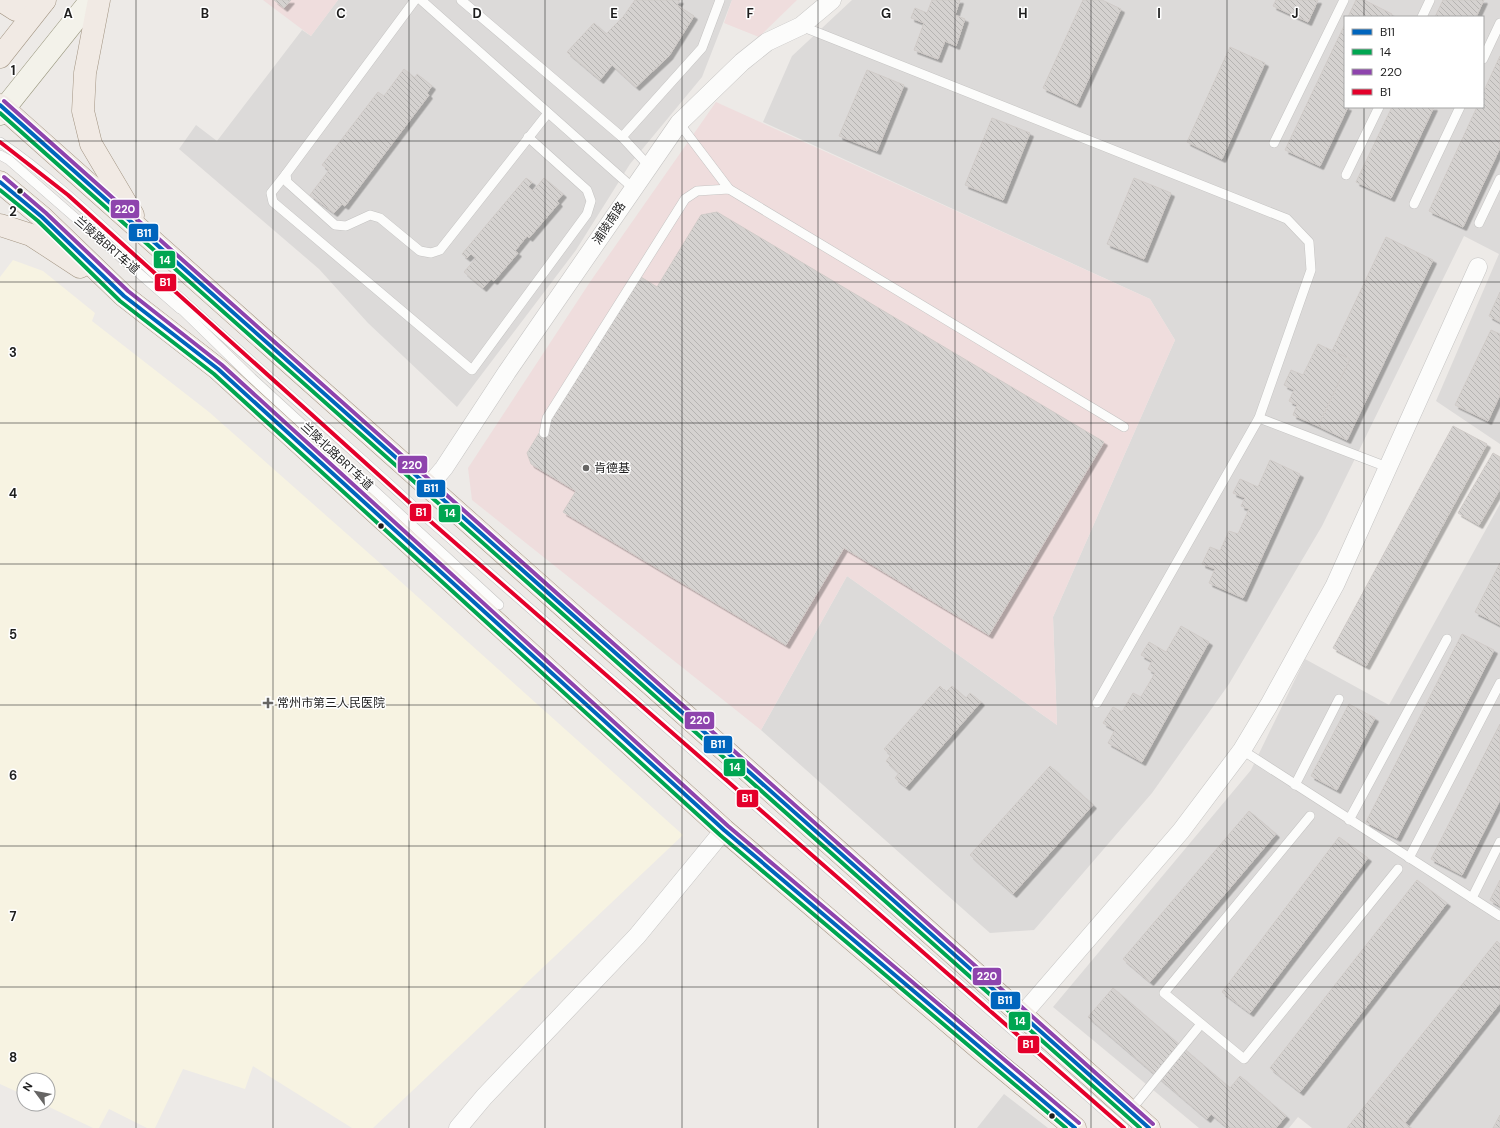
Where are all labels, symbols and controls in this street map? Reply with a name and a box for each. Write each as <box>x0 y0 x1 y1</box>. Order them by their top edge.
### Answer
text: A <box>63 5 73 22</box>
text: B <box>201 5 209 22</box>
text: C <box>336 5 346 22</box>
text: D <box>472 5 482 22</box>
text: E <box>610 5 618 22</box>
text: F <box>746 5 754 22</box>
text: G <box>881 5 891 22</box>
text: H <box>1018 5 1028 22</box>
text: I <box>1157 5 1161 22</box>
text: J <box>1291 5 1299 22</box>
legend <box>1344 16 1484 108</box>
text: B11 <box>1380 24 1395 40</box>
text: 14 <box>1380 44 1391 60</box>
text: 1 <box>11 62 15 79</box>
text: 220 <box>1380 64 1402 80</box>
text: B1 <box>1380 84 1391 100</box>
unlabelled marker <box>15 186 25 196</box>
line badge: 220 <box>110 199 140 219</box>
street label: 浦陵南路 <box>589 199 629 247</box>
text: 220 <box>115 202 135 216</box>
text: 2 <box>9 203 17 220</box>
street label: 兰陵路BRT车道 <box>71 212 143 278</box>
line badge: B11 <box>128 223 159 242</box>
text: B11 <box>136 226 152 240</box>
line badge: 14 <box>153 250 176 269</box>
text: 14 <box>159 253 171 267</box>
line badge: B1 <box>154 273 177 292</box>
text: B1 <box>159 275 171 289</box>
text: 3 <box>9 344 17 361</box>
street label: 兰陵北路BRT车道 <box>297 418 377 494</box>
line badge: 220 <box>397 455 428 474</box>
text: 220 <box>402 458 422 472</box>
place label: 肯德基 <box>594 460 630 476</box>
marker: 肯德基 <box>581 463 591 473</box>
line badge: B11 <box>416 479 446 498</box>
text: B11 <box>423 481 439 495</box>
text: 4 <box>9 485 17 502</box>
line badge: B1 <box>409 503 432 522</box>
line badge: 14 <box>438 504 461 523</box>
text: B1 <box>415 505 427 519</box>
text: 14 <box>444 506 456 520</box>
unlabelled marker <box>376 521 386 531</box>
text: 5 <box>9 626 17 643</box>
place label: 常州市第三人民医院 <box>277 695 385 711</box>
marker: 常州市第三人民医院 <box>262 697 274 709</box>
line badge: 220 <box>684 711 715 730</box>
text: 220 <box>690 713 710 727</box>
line badge: B11 <box>703 735 733 754</box>
text: B11 <box>710 737 726 751</box>
line badge: 14 <box>723 758 746 777</box>
text: 14 <box>729 760 741 774</box>
text: 6 <box>9 767 17 784</box>
line badge: B1 <box>736 789 759 808</box>
text: B1 <box>741 791 753 805</box>
text: 7 <box>10 908 17 925</box>
line badge: 220 <box>972 967 1002 986</box>
text: 220 <box>977 969 997 983</box>
line badge: B11 <box>990 991 1021 1010</box>
text: B11 <box>997 993 1013 1007</box>
line badge: 14 <box>1008 1011 1031 1031</box>
text: 14 <box>1014 1014 1026 1028</box>
line badge: B1 <box>1017 1035 1040 1054</box>
text: B1 <box>1022 1037 1034 1051</box>
text: 8 <box>9 1049 17 1066</box>
north arrow <box>16 1072 56 1112</box>
text: N <box>19 1080 36 1094</box>
unlabelled marker <box>1047 1111 1057 1121</box>

